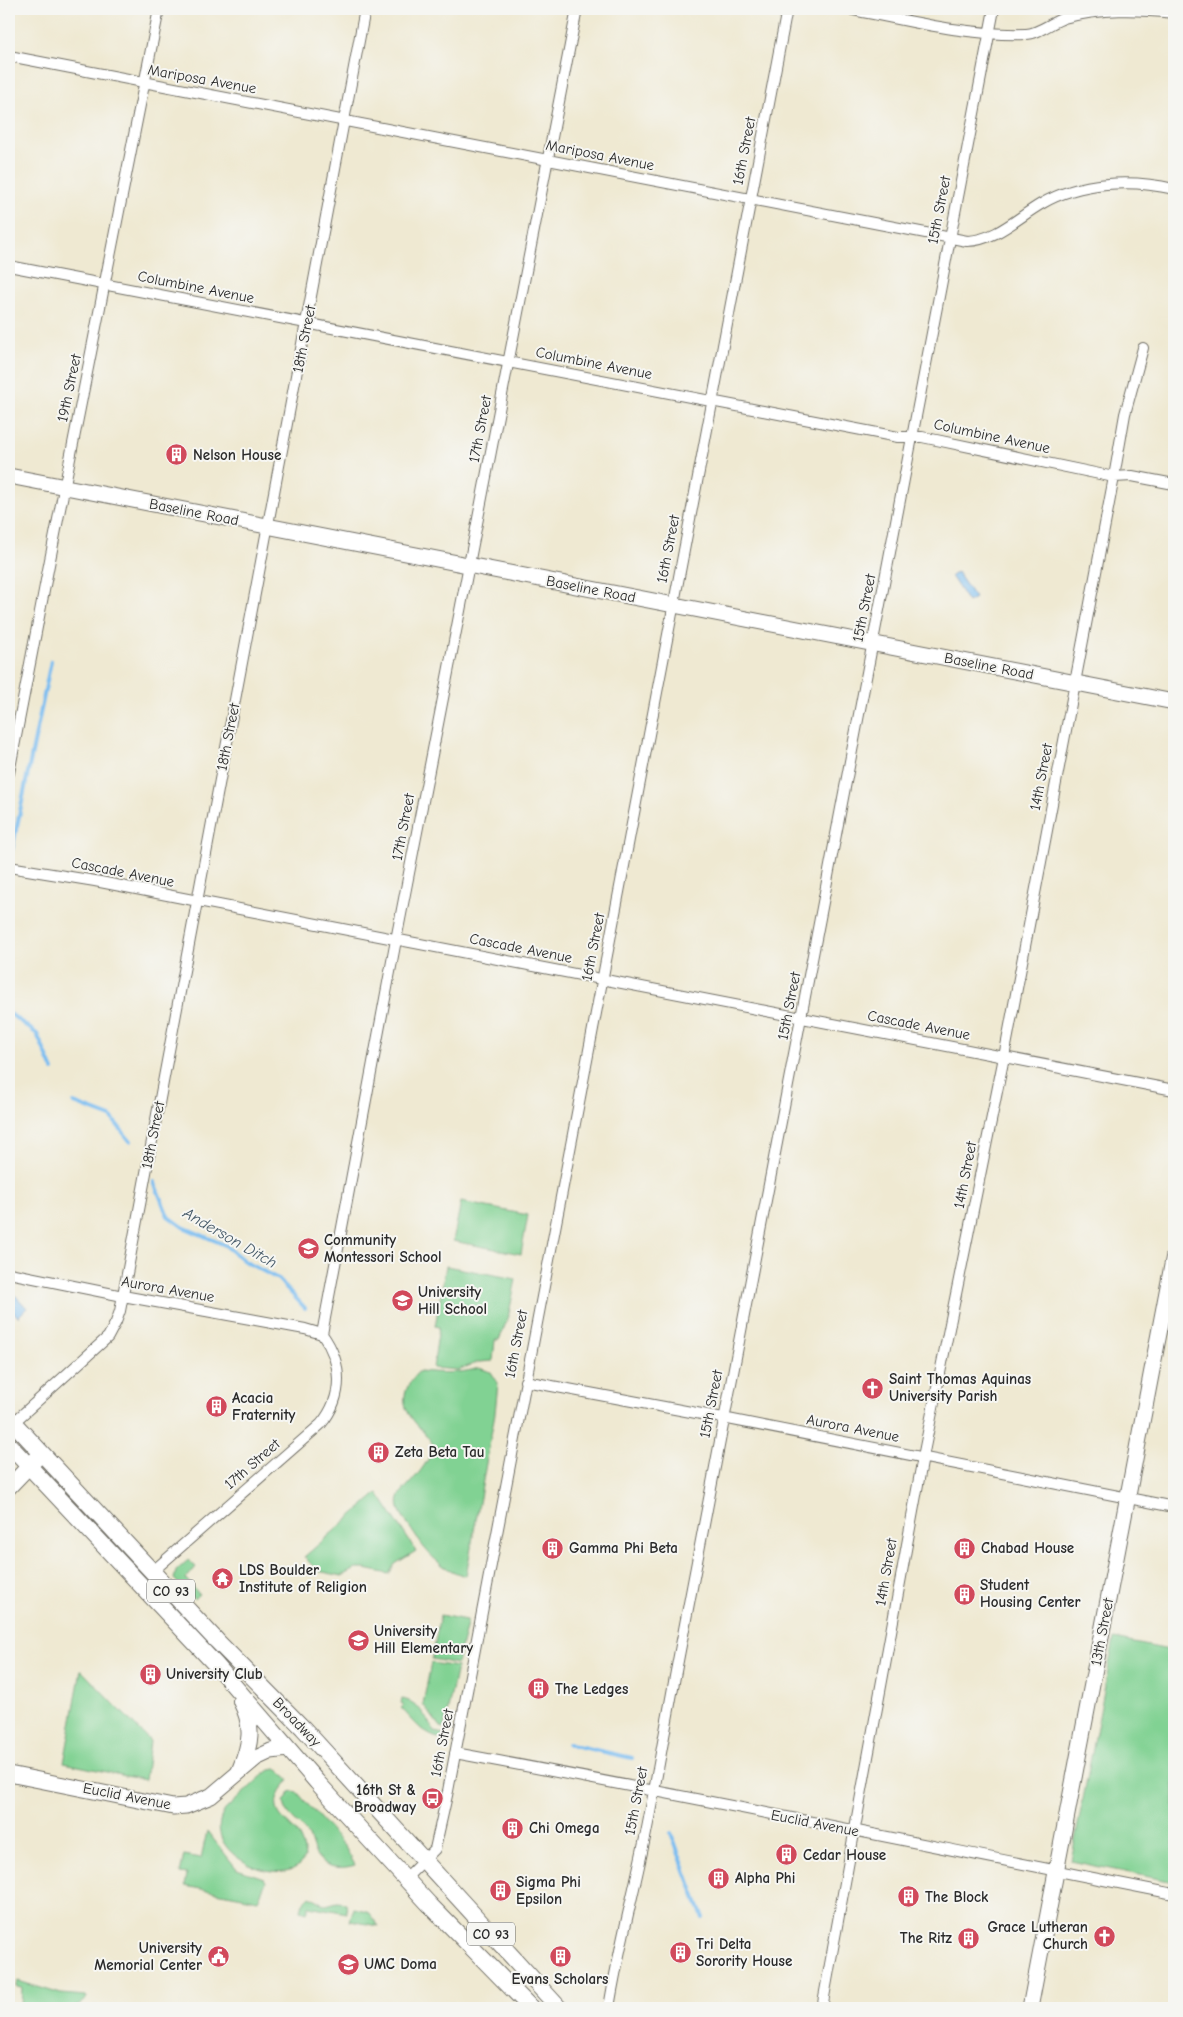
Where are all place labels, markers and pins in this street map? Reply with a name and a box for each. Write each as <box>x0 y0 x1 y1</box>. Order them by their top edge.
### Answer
building icon: Nelson House <box>165 443 189 467</box>
place label: Nelson House <box>193 446 281 464</box>
place label: Community Montessori School <box>324 1231 442 1266</box>
school or university icon: Community Montessori School <box>296 1237 320 1261</box>
place label: University Hill School <box>418 1283 487 1318</box>
school or university icon: University Hill School <box>390 1289 414 1313</box>
place label: Saint Thomas Aquinas University Parish <box>889 1370 1031 1405</box>
church icon: Saint Thomas Aquinas University Parish <box>861 1376 885 1400</box>
place label: Acacia Fraternity <box>232 1389 296 1424</box>
building icon: Acacia Fraternity <box>204 1395 228 1419</box>
building icon: Zeta Beta Tau <box>367 1440 391 1464</box>
place label: Zeta Beta Tau <box>395 1443 485 1461</box>
building icon: Gamma Phi Beta <box>541 1536 565 1560</box>
building icon: Chabad House <box>953 1536 977 1560</box>
place label: Gamma Phi Beta <box>569 1539 678 1557</box>
place label: Chabad House <box>981 1539 1074 1557</box>
place label: LDS Boulder Institute of Religion <box>239 1561 367 1596</box>
temple icon: LDS Boulder Institute of Religion <box>211 1567 235 1591</box>
place label: Student Housing Center <box>980 1576 1080 1611</box>
building icon: Student Housing Center <box>952 1582 976 1606</box>
place label: University Hill Elementary <box>374 1622 473 1657</box>
school or university icon: University Hill Elementary <box>346 1628 370 1652</box>
building icon: University Club <box>138 1662 162 1686</box>
place label: University Club <box>166 1665 263 1683</box>
building icon: The Ledges <box>527 1677 551 1701</box>
place label: The Ledges <box>555 1680 628 1698</box>
place label: 16th St & Broadway <box>354 1781 416 1816</box>
bus stop icon: 16th St & Broadway <box>420 1787 444 1811</box>
building icon: Chi Omega <box>501 1816 525 1840</box>
place label: Chi Omega <box>529 1819 600 1837</box>
building icon: Cedar House <box>775 1843 799 1867</box>
place label: Cedar House <box>803 1846 886 1864</box>
building icon: Alpha Phi <box>707 1866 731 1890</box>
place label: Alpha Phi <box>735 1869 795 1887</box>
place label: Sigma Phi Epsilon <box>516 1873 581 1908</box>
building icon: Sigma Phi Epsilon <box>488 1879 512 1903</box>
building icon: The Block <box>897 1885 921 1909</box>
place label: The Block <box>925 1888 989 1906</box>
place label: Grace Lutheran Church <box>987 1918 1088 1953</box>
church icon: Grace Lutheran Church <box>1092 1924 1116 1948</box>
building icon: The Ritz <box>956 1926 980 1950</box>
place label: The Ritz <box>900 1929 953 1947</box>
place label: Tri Delta Sorority House <box>696 1935 792 1970</box>
place label: University Memorial Center <box>94 1939 202 1974</box>
building icon: Tri Delta Sorority House <box>668 1941 692 1965</box>
building icon: Evans Scholars <box>548 1944 572 1968</box>
public building icon: University Memorial Center <box>206 1945 230 1969</box>
school or university icon: UMC Doma <box>336 1952 360 1976</box>
place label: UMC Doma <box>364 1955 437 1973</box>
place label: Evans Scholars <box>512 1970 609 1988</box>

